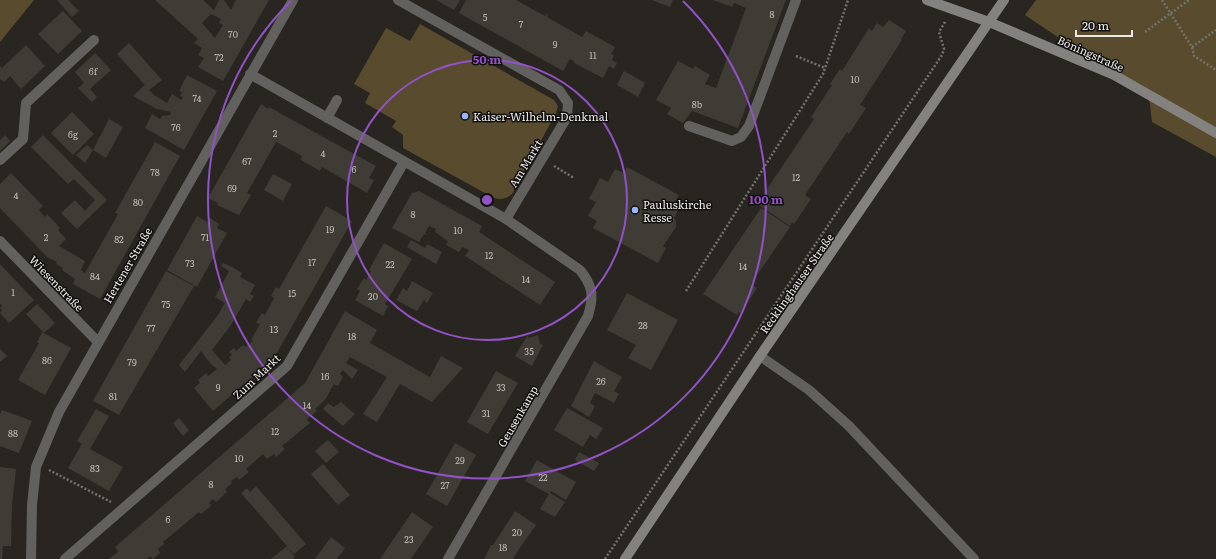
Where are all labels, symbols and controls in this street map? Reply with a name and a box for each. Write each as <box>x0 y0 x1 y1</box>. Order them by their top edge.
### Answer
house number: 8 <box>770 7 775 21</box>
house number: 5 <box>483 10 488 24</box>
scale bar <box>1076 12 1132 38</box>
text: 20 m <box>1082 16 1109 34</box>
house number: 7 <box>519 17 524 31</box>
house number: 70 <box>228 27 238 41</box>
street label: Böningstraße <box>1055 31 1127 75</box>
house number: 9 <box>553 37 558 51</box>
house number: 11 <box>589 48 597 62</box>
house number: 72 <box>214 50 224 64</box>
text: 50 m <box>473 50 501 68</box>
house number: 6f <box>89 64 99 78</box>
house number: 10 <box>851 72 859 86</box>
house number: 74 <box>193 91 201 105</box>
house number: 8b <box>692 97 703 111</box>
place label: Kaiser-Wilhelm-Denkmal <box>473 108 609 124</box>
marker: Kaiser-Wilhelm-Denkmal <box>460 111 470 121</box>
house number: 76 <box>171 120 181 134</box>
house number: 2 <box>273 126 278 140</box>
house number: 6g <box>68 127 79 141</box>
street label: Am Markt <box>504 136 546 190</box>
house number: 4 <box>321 146 326 160</box>
house number: 67 <box>242 154 252 168</box>
house number: 6 <box>352 162 357 176</box>
house number: 78 <box>150 165 160 179</box>
house number: 12 <box>792 170 801 184</box>
house number: 69 <box>227 181 237 195</box>
house number: 4 <box>14 188 19 202</box>
text: 100 m <box>749 190 783 208</box>
centre of rings <box>480 193 494 207</box>
house number: 80 <box>133 195 143 209</box>
place label: Pauluskirche Resse <box>643 196 712 225</box>
marker: Pauluskirche Resse <box>630 205 640 215</box>
house number: 8 <box>411 207 416 221</box>
house number: 19 <box>326 222 334 236</box>
house number: 10 <box>454 223 462 237</box>
street label: Hertener Straße <box>99 224 155 306</box>
street label: Recklinghauser Straße <box>755 229 837 336</box>
house number: 2 <box>44 230 49 244</box>
house number: 71 <box>201 230 209 244</box>
house number: 82 <box>114 232 124 246</box>
house number: 12 <box>485 248 494 262</box>
street label: Wiesenstraße <box>26 252 88 315</box>
house number: 17 <box>308 255 316 269</box>
house number: 73 <box>185 256 195 270</box>
house number: 22 <box>385 257 395 271</box>
house number: 14 <box>739 259 747 273</box>
house number: 84 <box>90 269 100 283</box>
house number: 14 <box>522 272 530 286</box>
house number: 1 <box>11 285 15 299</box>
house number: 15 <box>288 286 297 300</box>
house number: 20 <box>368 289 378 303</box>
house number: 75 <box>162 297 171 311</box>
house number: 28 <box>638 318 648 332</box>
house number: 77 <box>146 321 156 335</box>
house number: 13 <box>270 322 278 336</box>
house number: 18 <box>348 329 356 343</box>
house number: 35 <box>524 344 534 358</box>
street label: Zum Markt <box>229 349 284 402</box>
house number: 86 <box>42 353 52 367</box>
house number: 79 <box>127 355 137 369</box>
house number: 16 <box>321 369 329 383</box>
house number: 26 <box>596 374 606 388</box>
house number: 9 <box>216 380 221 394</box>
house number: 33 <box>496 380 506 394</box>
street label: Geusenkamp <box>493 382 541 450</box>
house number: 81 <box>109 389 118 403</box>
house number: 14 <box>303 398 311 412</box>
house number: 31 <box>482 406 491 420</box>
house number: 12 <box>271 424 280 438</box>
house number: 88 <box>8 426 18 440</box>
house number: 10 <box>235 451 243 465</box>
house number: 29 <box>455 453 465 467</box>
house number: 83 <box>90 461 100 475</box>
house number: 22 <box>538 470 548 484</box>
house number: 8 <box>209 477 214 491</box>
house number: 27 <box>440 478 450 492</box>
house number: 6 <box>166 512 171 526</box>
house number: 20 <box>512 525 522 539</box>
house number: 23 <box>404 532 414 546</box>
house number: 18 <box>499 540 507 554</box>

